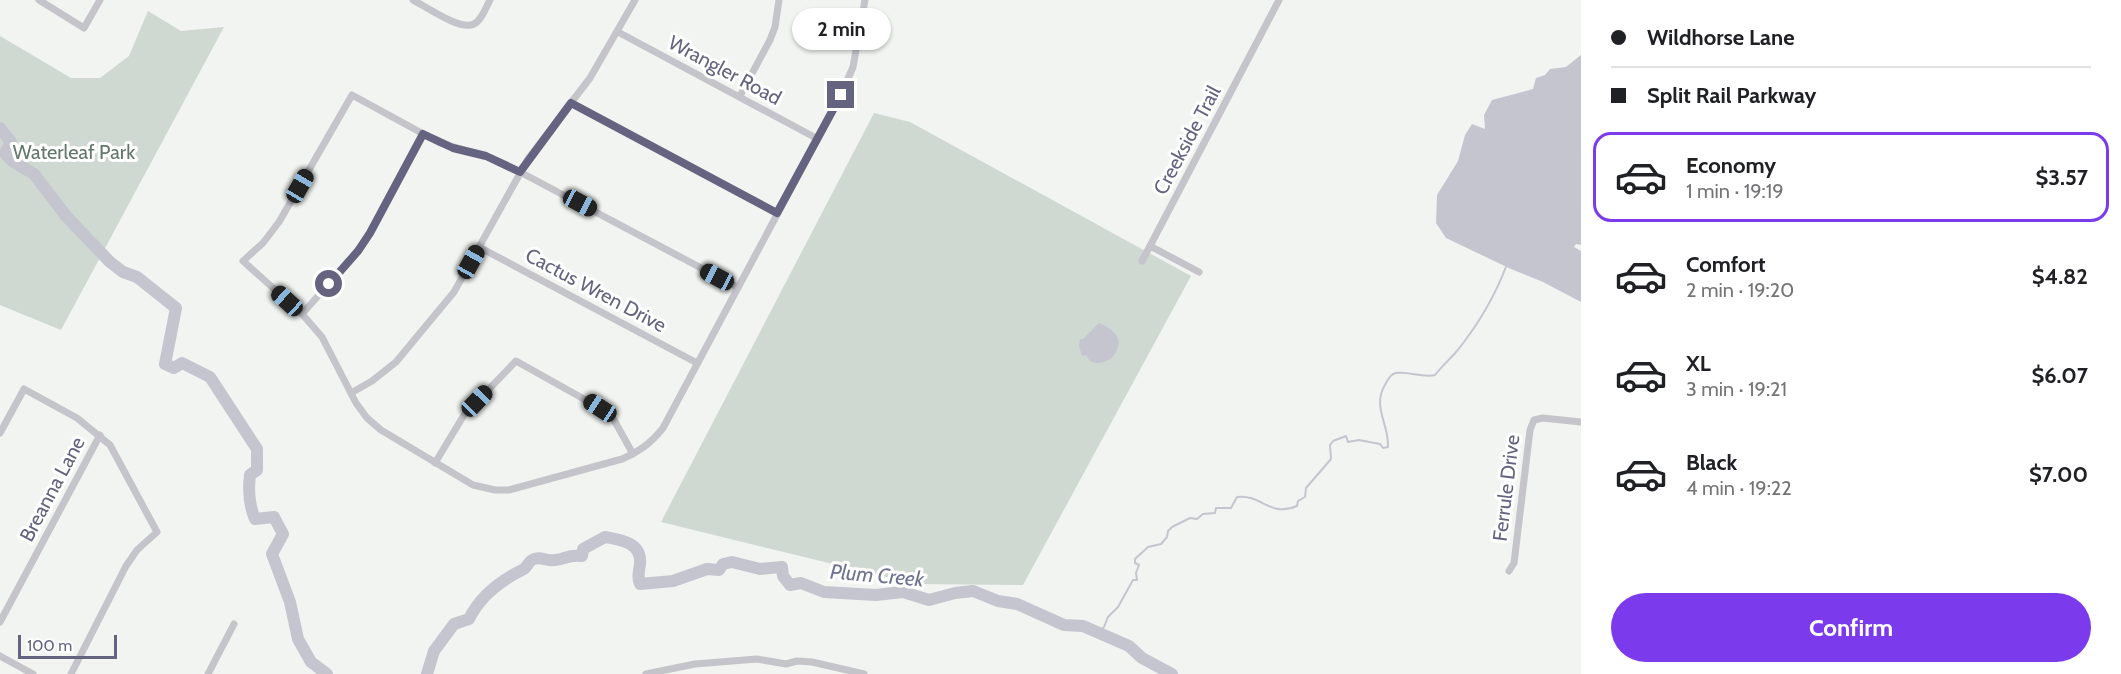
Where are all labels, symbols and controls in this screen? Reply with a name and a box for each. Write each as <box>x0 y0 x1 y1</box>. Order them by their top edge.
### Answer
callout: 2 min <box>792 8 890 50</box>
text: 2 min <box>817 17 866 41</box>
text: Wildhorse Lane <box>1647 24 1795 51</box>
street label: Wrangler Road <box>665 30 785 110</box>
route end <box>827 81 854 108</box>
street label: Creekside Trail <box>1148 81 1226 198</box>
text: Split Rail Parkway <box>1647 82 1816 109</box>
park label: Waterleaf Park <box>13 140 135 164</box>
icon: car <box>1614 150 1668 204</box>
text: Economy <box>1686 152 1776 179</box>
text: $3.57 <box>2035 164 2088 191</box>
car <box>283 166 317 206</box>
text: 1 min · 19:19 <box>1686 179 1784 203</box>
car <box>560 187 600 219</box>
car <box>454 242 488 282</box>
street label: Cactus Wren Drive <box>521 243 671 337</box>
icon: car <box>1614 249 1668 303</box>
text: Comfort <box>1686 251 1765 278</box>
car <box>697 261 737 293</box>
text: $4.82 <box>2032 263 2088 290</box>
route start <box>315 270 342 297</box>
text: 2 min · 19:20 <box>1686 278 1794 302</box>
car <box>268 282 306 320</box>
icon: car <box>1614 348 1668 402</box>
text: XL <box>1686 350 1711 377</box>
text: $6.07 <box>2031 362 2088 389</box>
text: 3 min · 19:21 <box>1686 377 1787 401</box>
car <box>458 382 496 420</box>
car <box>580 391 620 425</box>
street label: Breanna Lane <box>14 432 90 546</box>
street label: Ferrule Drive <box>1488 433 1524 543</box>
icon: car <box>1614 447 1668 501</box>
text: Black <box>1686 449 1737 476</box>
text: $7.00 <box>2029 461 2088 488</box>
text: 4 min · 19:22 <box>1686 476 1792 500</box>
water label: Plum Creek <box>829 558 926 592</box>
button: Confirm <box>1611 593 2091 662</box>
scale bar <box>18 632 117 660</box>
text: 100 m <box>27 636 72 655</box>

